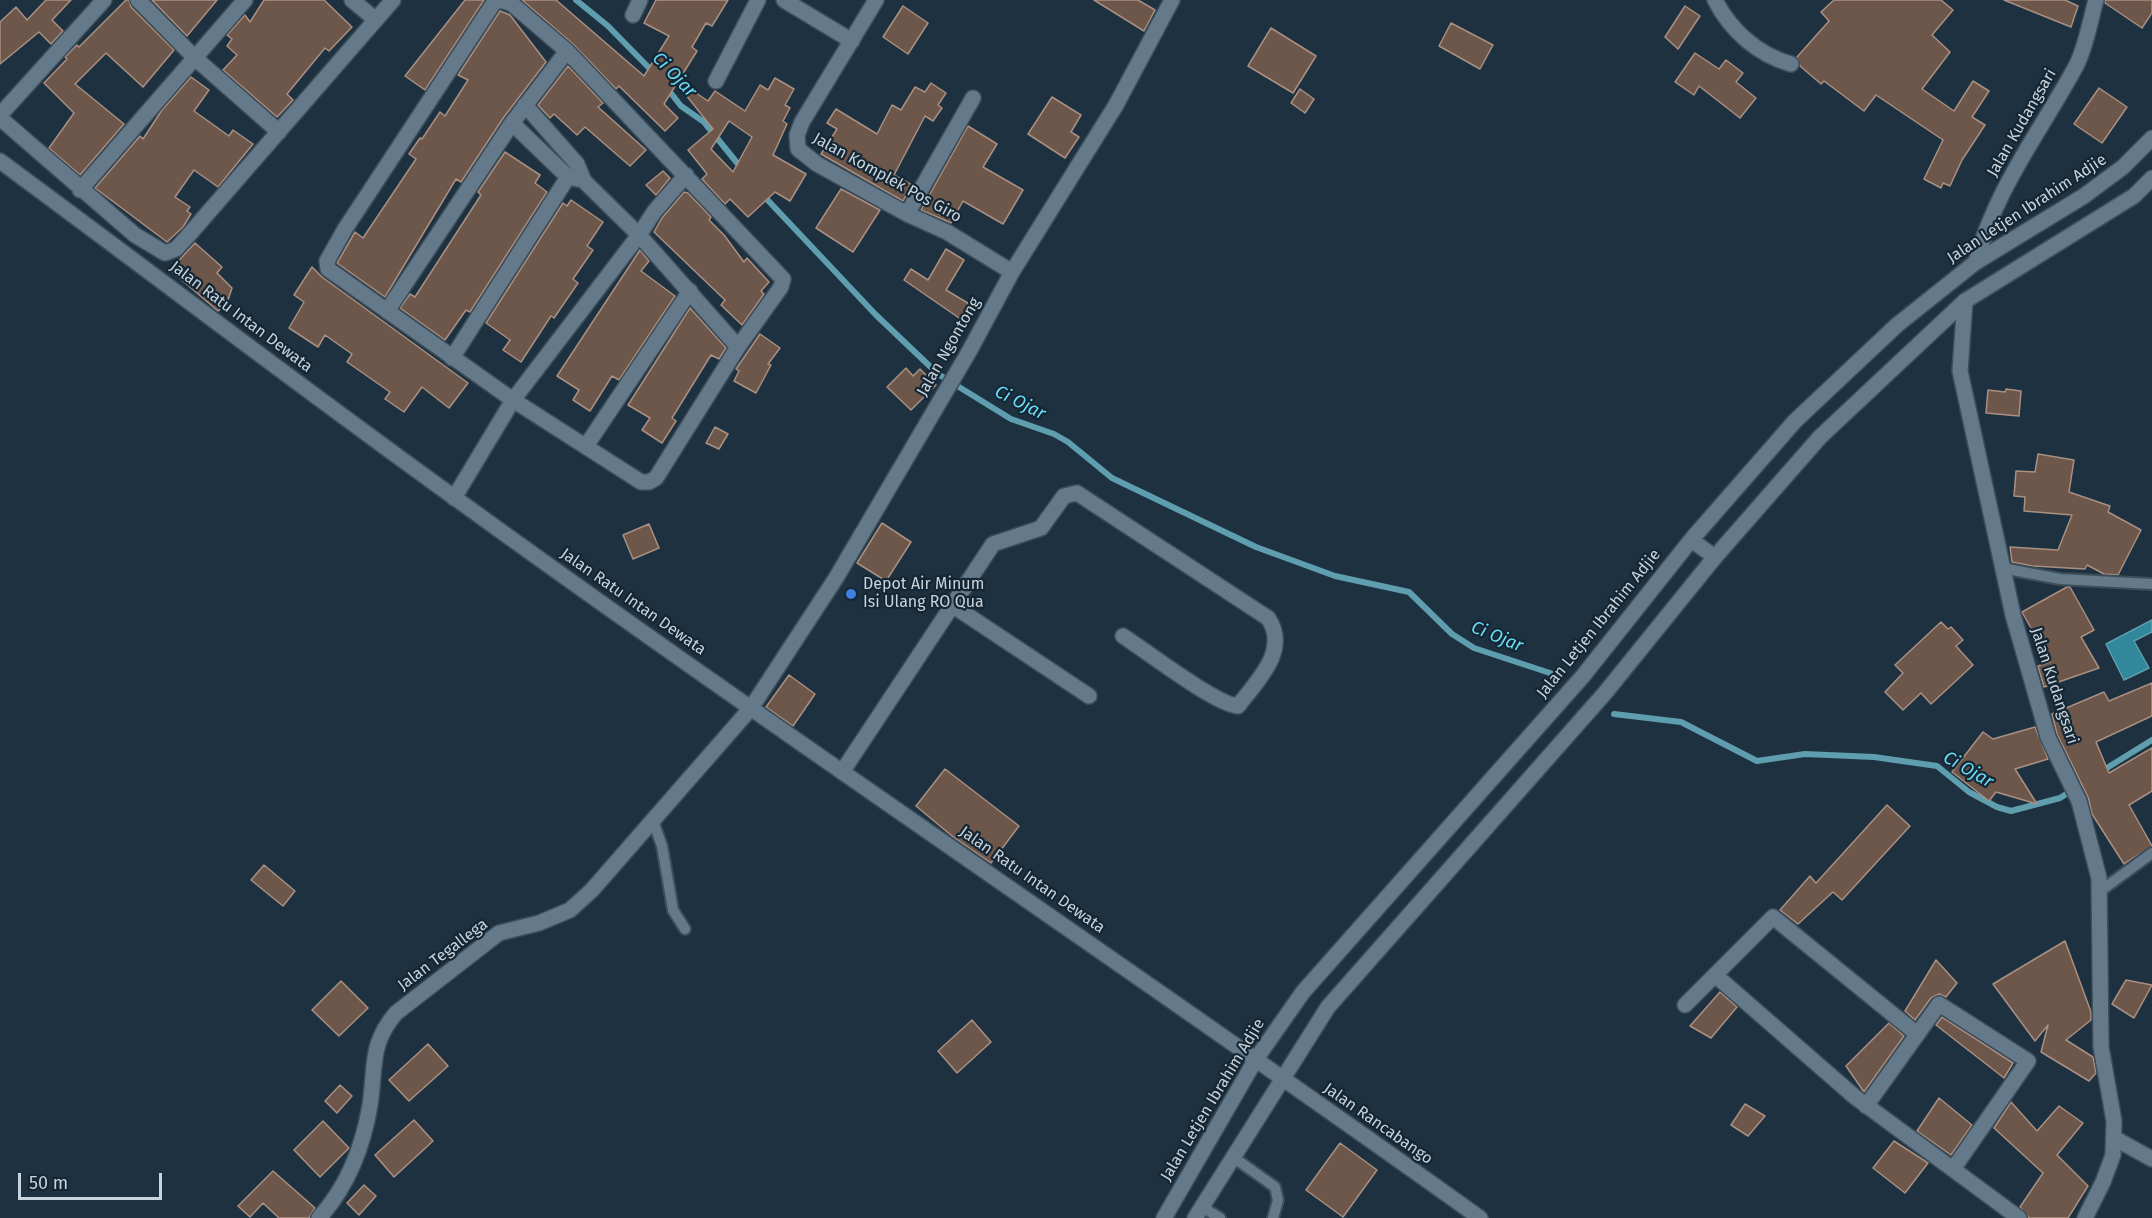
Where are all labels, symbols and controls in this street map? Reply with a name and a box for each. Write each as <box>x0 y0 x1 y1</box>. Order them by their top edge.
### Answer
water label: Ci Ojar <box>647 48 701 102</box>
street label: Jalan Kudangsari <box>1983 66 2061 180</box>
street label: Jalan Komplek Pos Giro <box>809 129 965 227</box>
street label: Jalan Letjen Ibrahim Adjie <box>1944 150 2110 268</box>
street label: Jalan Ratu Intan Dewata <box>166 257 316 377</box>
street label: Jalan Ngontong <box>913 294 985 400</box>
water label: Ci Ojar <box>991 381 1049 425</box>
street label: Jalan Ratu Intan Dewata <box>556 544 710 660</box>
street label: Jalan Letjen Ibrahim Adjie <box>1533 546 1665 702</box>
place label: Depot Air Minum Isi Ulang RO Qua <box>863 575 984 613</box>
marker: Depot Air Minum Isi Ulang RO Qua <box>844 587 858 601</box>
water label: Ci Ojar <box>1468 617 1526 657</box>
street label: Jalan Kudangsari <box>2026 625 2082 747</box>
water label: Ci Ojar <box>1939 747 1997 793</box>
street label: Jalan Ratu Intan Dewata <box>955 822 1109 938</box>
street label: Jalan Tegallega <box>394 915 492 995</box>
street label: Jalan Letjen Ibrahim Adjie <box>1157 1015 1269 1185</box>
street label: Jalan Rancabango <box>1320 1079 1436 1169</box>
scale bar <box>21 1161 165 1199</box>
text: 50 m <box>29 1172 68 1194</box>

